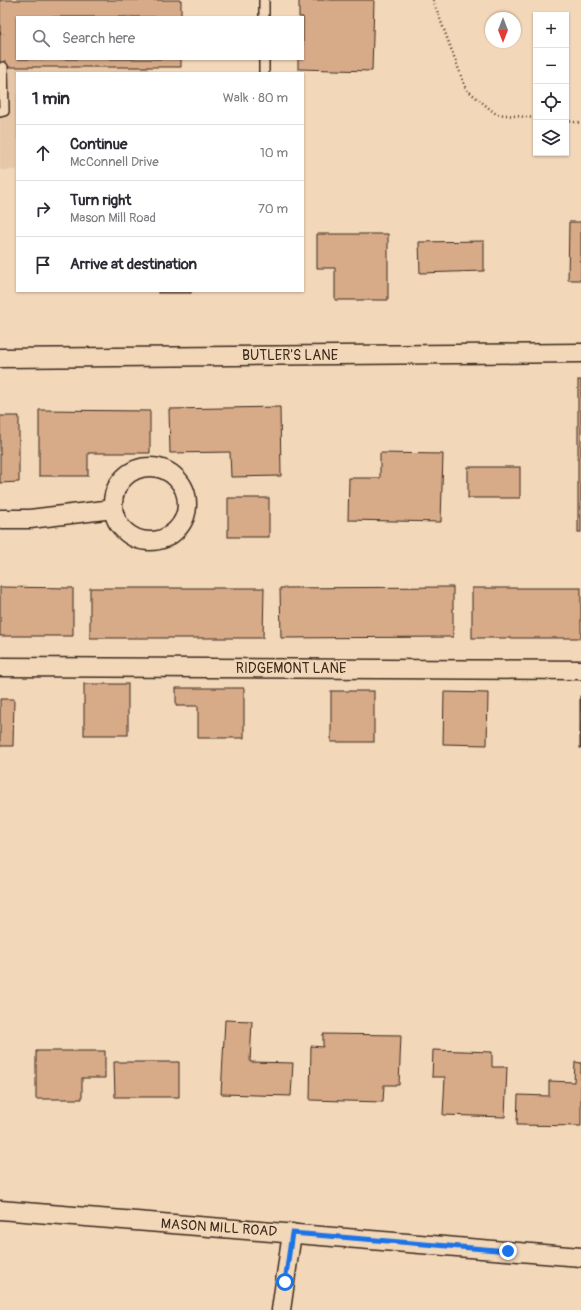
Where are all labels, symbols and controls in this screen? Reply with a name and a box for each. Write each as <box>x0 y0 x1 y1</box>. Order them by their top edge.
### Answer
north arrow <box>485 12 521 48</box>
map controls <box>533 12 569 156</box>
button: + <box>533 12 569 48</box>
search box <box>16 16 304 60</box>
icon: search <box>30 27 52 49</box>
text: Search here <box>62 29 135 48</box>
button: − <box>533 48 569 84</box>
button: locate <box>533 84 569 120</box>
text: 1 min <box>32 88 70 109</box>
text: Walk · 80 m <box>223 90 288 106</box>
button: layers <box>533 120 569 156</box>
text: Continue <box>70 135 128 154</box>
icon: ahead <box>32 142 54 164</box>
text: 10 m <box>260 145 288 161</box>
text: McConnell Drive <box>70 154 159 170</box>
text: Turn right <box>70 191 131 210</box>
icon: right <box>32 198 54 220</box>
text: 70 m <box>258 201 288 217</box>
text: Mason Mill Road <box>70 210 156 226</box>
icon: arrive <box>32 254 54 276</box>
text: Arrive at destination <box>70 255 197 274</box>
street label: BUTLER'S LANE <box>242 347 338 364</box>
street label: RIDGEMONT LANE <box>236 660 346 677</box>
street label: MASON MILL ROAD <box>160 1215 278 1240</box>
route end <box>499 1242 517 1260</box>
route start <box>276 1273 294 1291</box>

